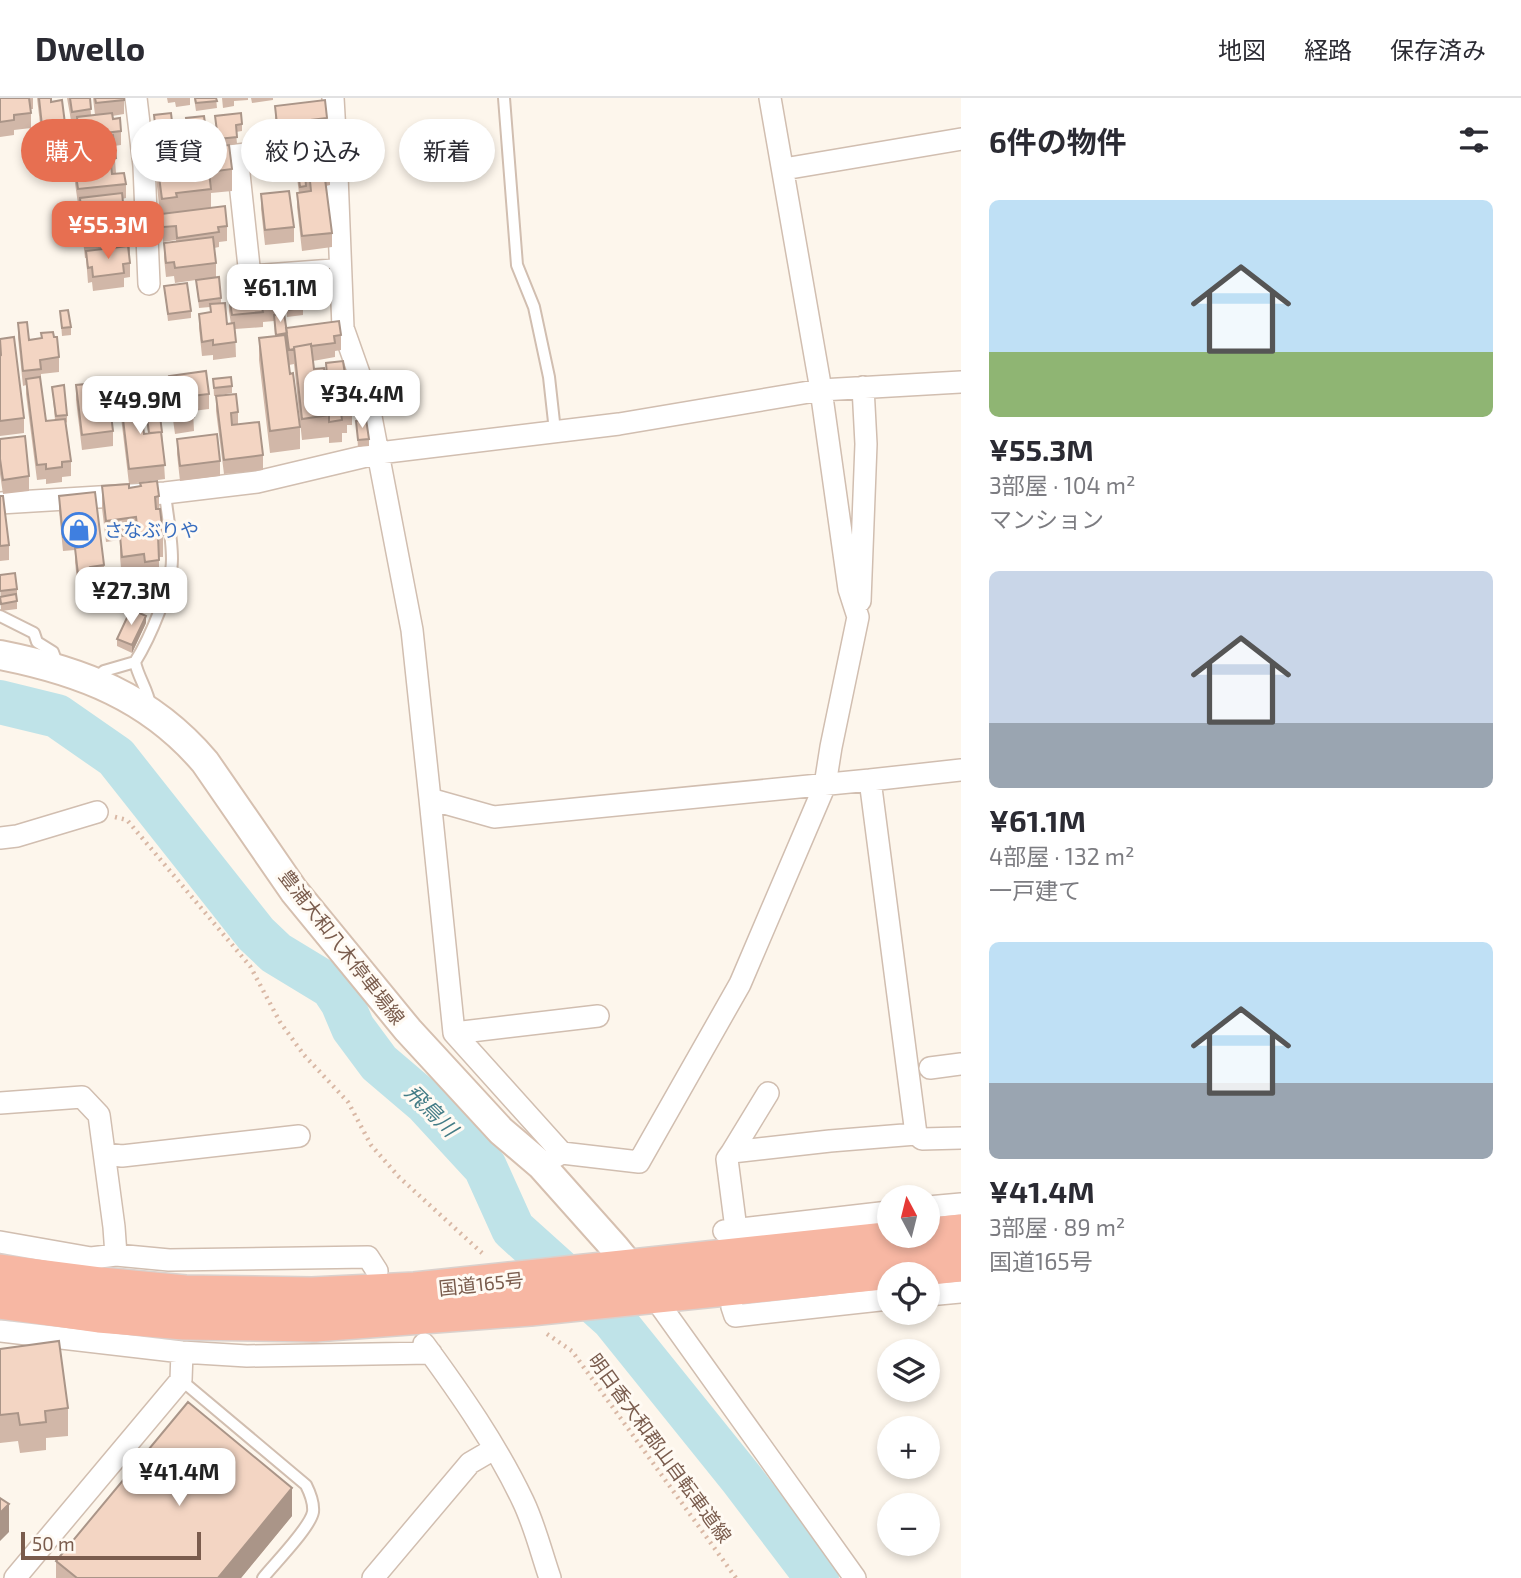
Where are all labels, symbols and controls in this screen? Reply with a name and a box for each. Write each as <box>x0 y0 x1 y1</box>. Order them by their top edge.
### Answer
text: Dwello <box>35 28 145 68</box>
text: 地図 <box>1218 35 1266 64</box>
text: 経路 <box>1304 35 1352 64</box>
text: 保存済み <box>1390 35 1486 64</box>
chip: 購入 <box>21 119 117 182</box>
chip: 賃貸 <box>131 119 227 182</box>
chip: 絞り込み <box>241 119 385 182</box>
chip: 新着 <box>399 119 495 182</box>
icon: filters <box>1455 121 1493 159</box>
text: 6件の物件 <box>989 123 1127 159</box>
pin: ¥55.3M <box>51 202 165 261</box>
text: ¥55.3M <box>68 210 148 238</box>
icon: home <box>1178 246 1304 372</box>
pin: ¥61.1M <box>223 264 337 324</box>
text: ¥61.1M <box>243 273 317 301</box>
pin: ¥34.4M <box>305 370 419 430</box>
pin: ¥49.9M <box>83 376 197 436</box>
text: ¥34.4M <box>320 379 404 407</box>
text: ¥49.9M <box>98 385 182 413</box>
text: ¥55.3M <box>989 431 1094 467</box>
text: 3部屋 · 104 m² <box>989 471 1135 499</box>
text: マンション <box>989 505 1104 533</box>
shop icon: さなぶりや <box>60 511 98 549</box>
place label: さなぶりや <box>104 518 199 541</box>
pin: ¥27.3M <box>74 568 188 627</box>
text: ¥27.3M <box>91 576 171 604</box>
icon: home <box>1178 617 1304 743</box>
text: ¥61.1M <box>989 802 1086 838</box>
text: 4部屋 · 132 m² <box>989 842 1135 870</box>
street label: 豊浦大和八木停車場線 <box>275 865 410 1029</box>
text: 一戸建て <box>989 876 1081 904</box>
icon: home <box>1178 988 1304 1114</box>
water label: 飛鳥川 <box>401 1079 465 1142</box>
text: ¥41.4M <box>989 1173 1095 1209</box>
north arrow <box>877 1185 940 1248</box>
map controls <box>877 1185 940 1556</box>
text: 3部屋 · 89 m² <box>989 1213 1125 1241</box>
text: 国道165号 <box>989 1247 1093 1275</box>
button: locate <box>877 1262 940 1325</box>
street label: 国道165号 <box>437 1268 525 1299</box>
button: layers <box>877 1339 940 1402</box>
street label: 明日香大和郡山自転車道線 <box>584 1349 737 1547</box>
button: + <box>877 1416 940 1479</box>
pin: ¥41.4M <box>122 1448 236 1508</box>
text: ¥41.4M <box>138 1457 220 1485</box>
button: − <box>877 1493 940 1556</box>
scale bar <box>21 1529 201 1561</box>
text: 50 m <box>32 1532 75 1555</box>

